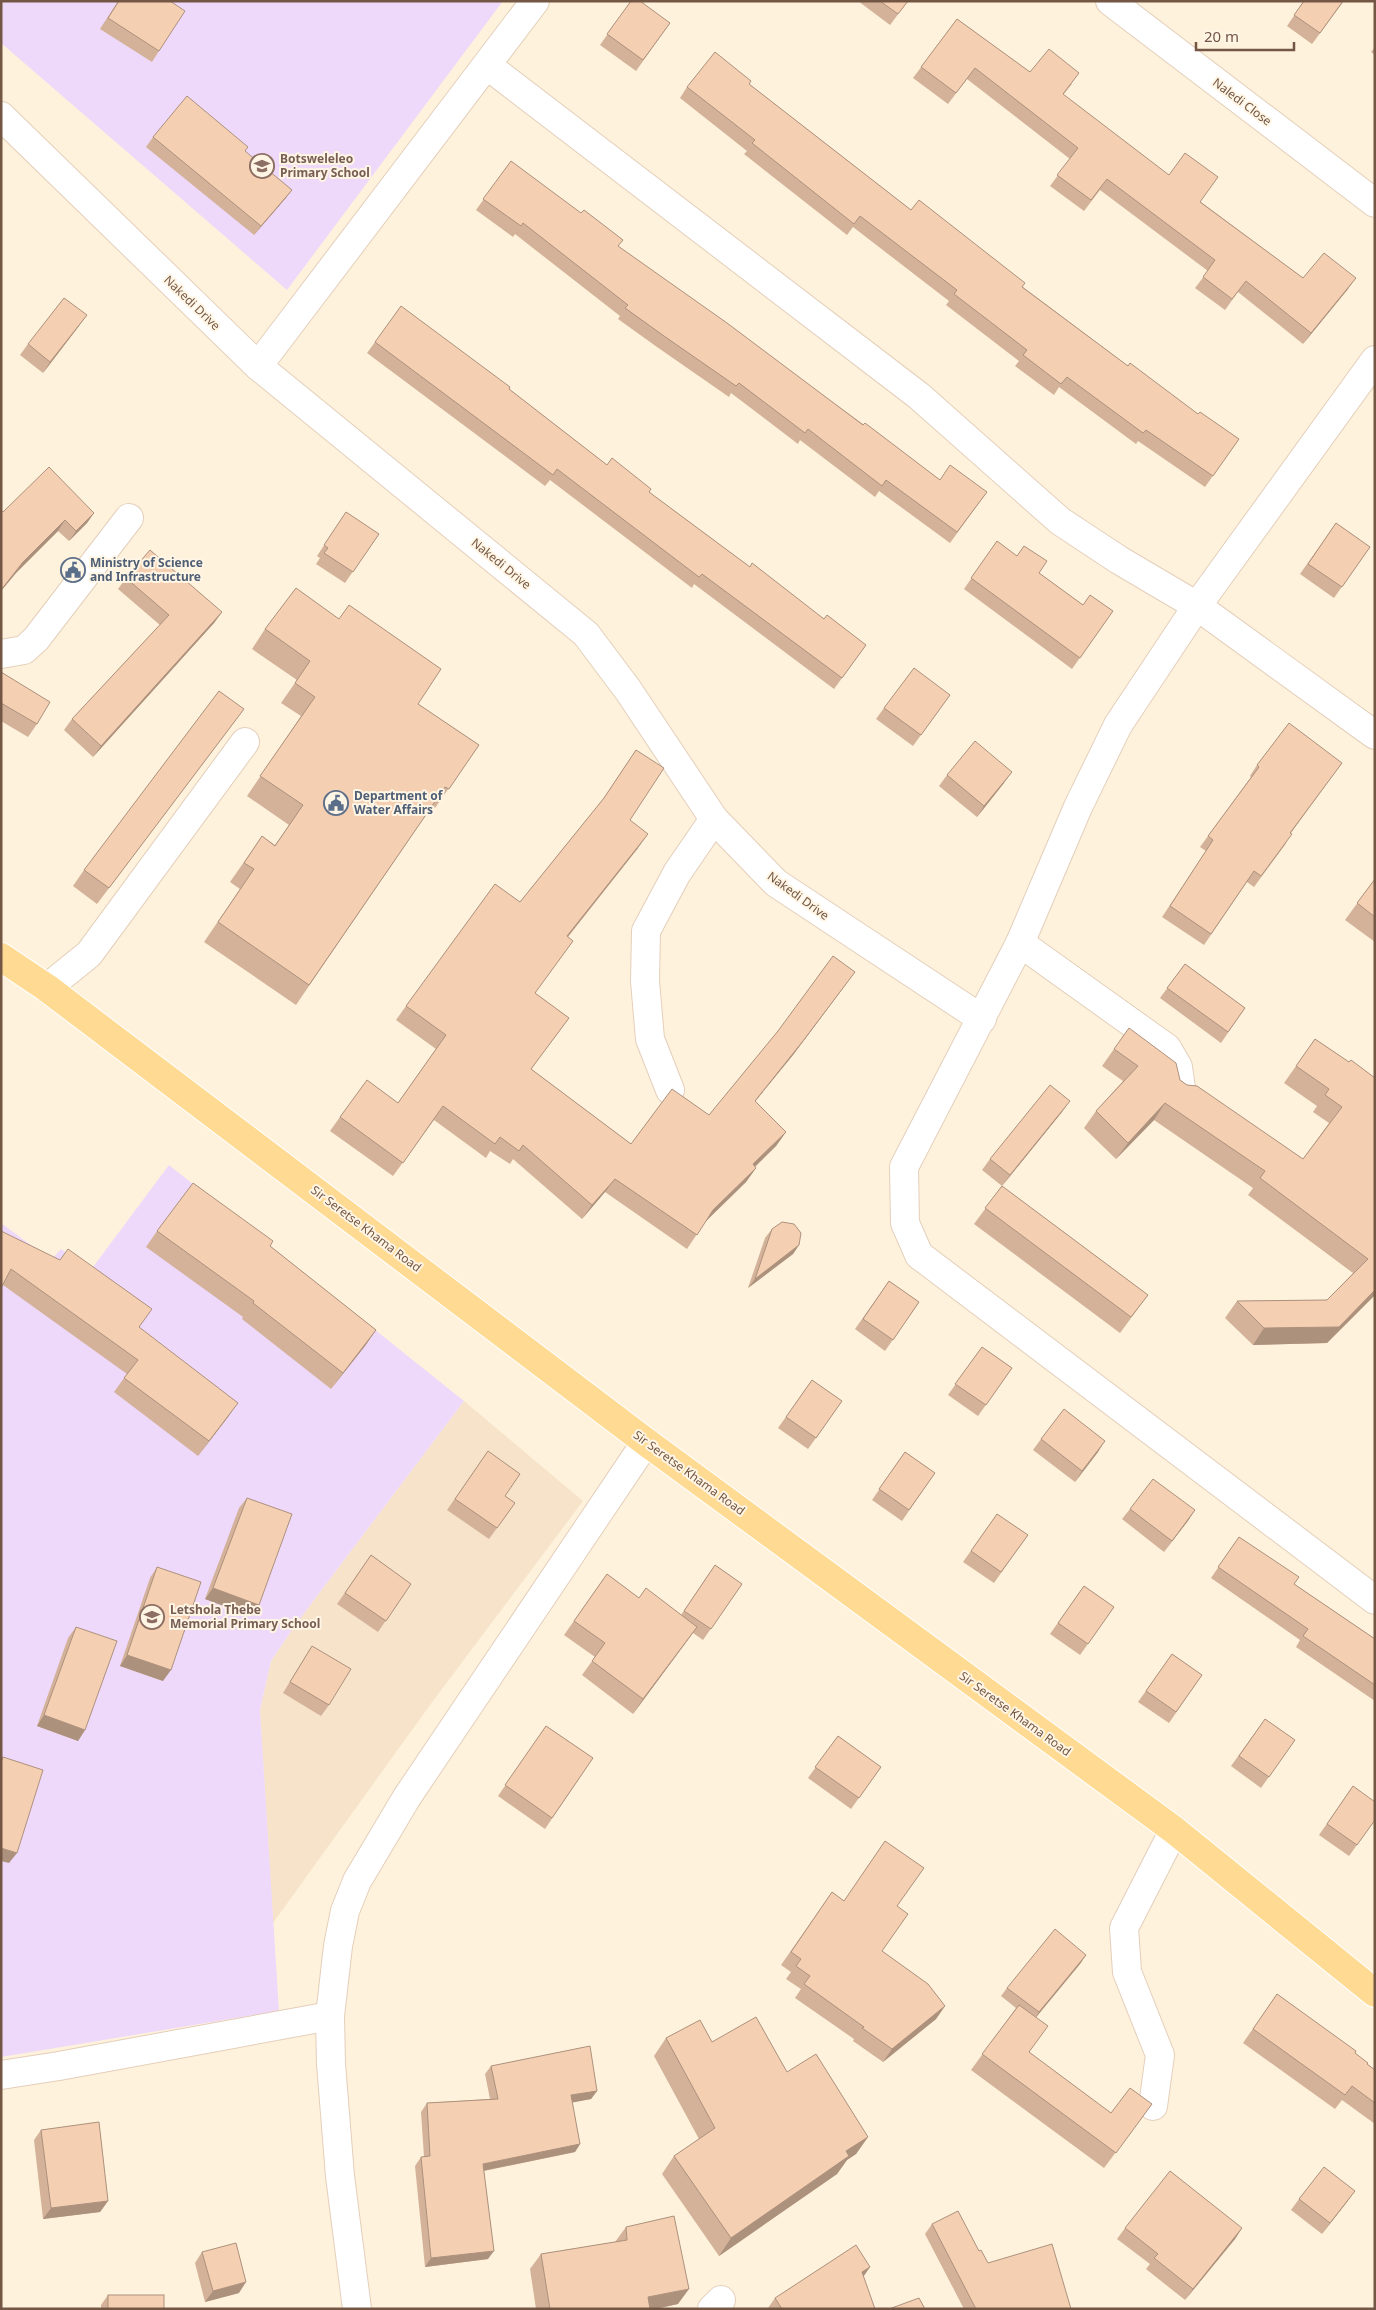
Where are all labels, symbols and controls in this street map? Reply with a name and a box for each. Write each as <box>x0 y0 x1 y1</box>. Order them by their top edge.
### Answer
scale bar <box>1196 20 1294 52</box>
text: 20 m <box>1204 26 1239 46</box>
street label: Naledi Close <box>1209 74 1275 130</box>
place label: Botsweleleo Primary School <box>280 150 370 181</box>
school or university icon: Botsweleleo Primary School <box>249 153 275 179</box>
street label: Nakedi Drive <box>160 271 224 334</box>
street label: Nakedi Drive <box>468 534 535 593</box>
place label: Ministry of Science and Infrastructure <box>90 554 203 585</box>
public building icon: Ministry of Science and Infrastructure <box>60 557 86 583</box>
place label: Department of Water Affairs <box>354 787 444 818</box>
public building icon: Department of Water Affairs <box>323 790 349 816</box>
street label: Nakedi Drive <box>764 867 833 924</box>
street label: Sir Seretse Khama Road <box>308 1181 425 1276</box>
street label: Sir Seretse Khama Road <box>630 1426 749 1519</box>
place label: Letshola Thebe Memorial Primary School <box>170 1601 320 1632</box>
school or university icon: Letshola Thebe Memorial Primary School <box>139 1604 165 1630</box>
street label: Sir Seretse Khama Road <box>956 1667 1075 1760</box>

